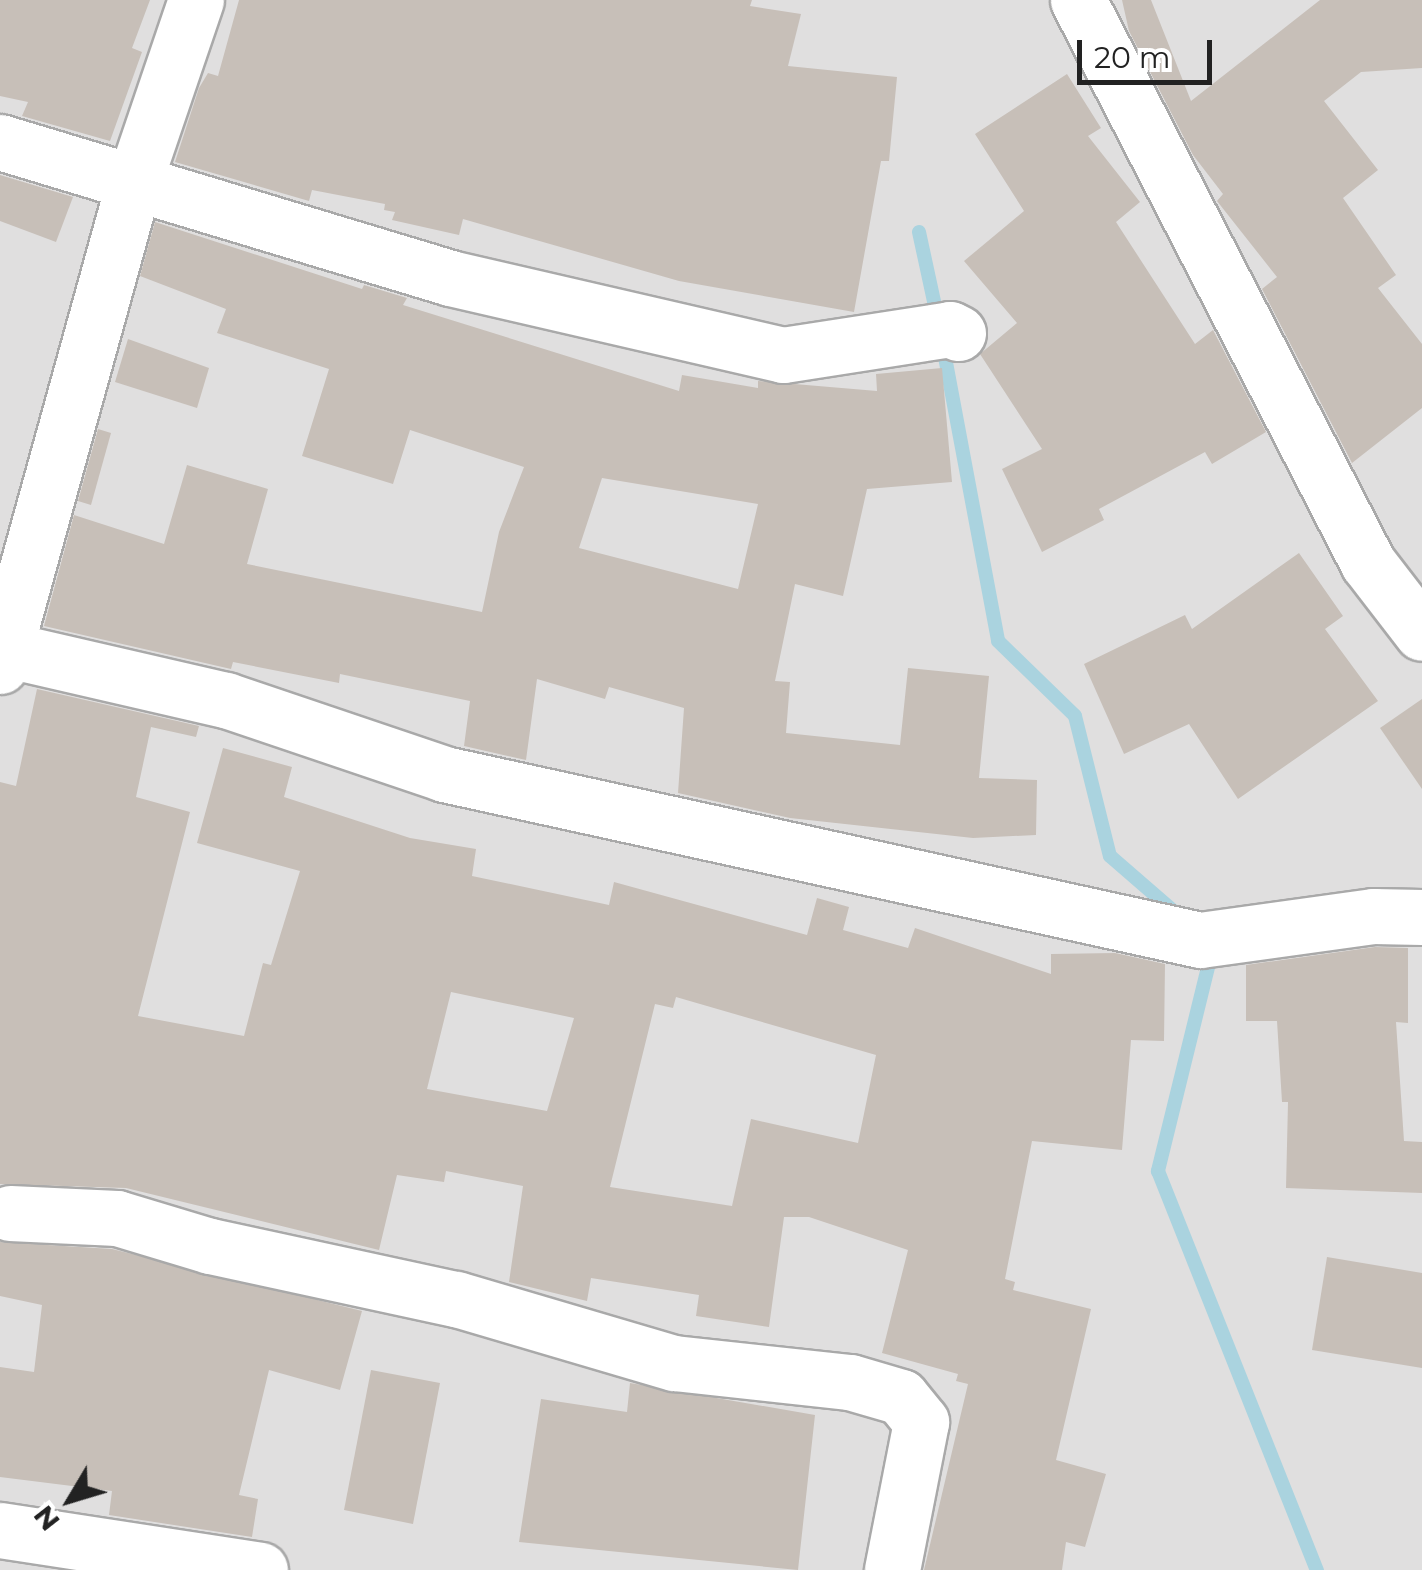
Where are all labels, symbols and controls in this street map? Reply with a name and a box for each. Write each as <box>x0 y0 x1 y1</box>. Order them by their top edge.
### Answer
scale bar <box>1082 20 1217 82</box>
text: 20 m <box>1094 39 1171 76</box>
north arrow <box>20 1450 120 1550</box>
text: N <box>26 1499 67 1538</box>

